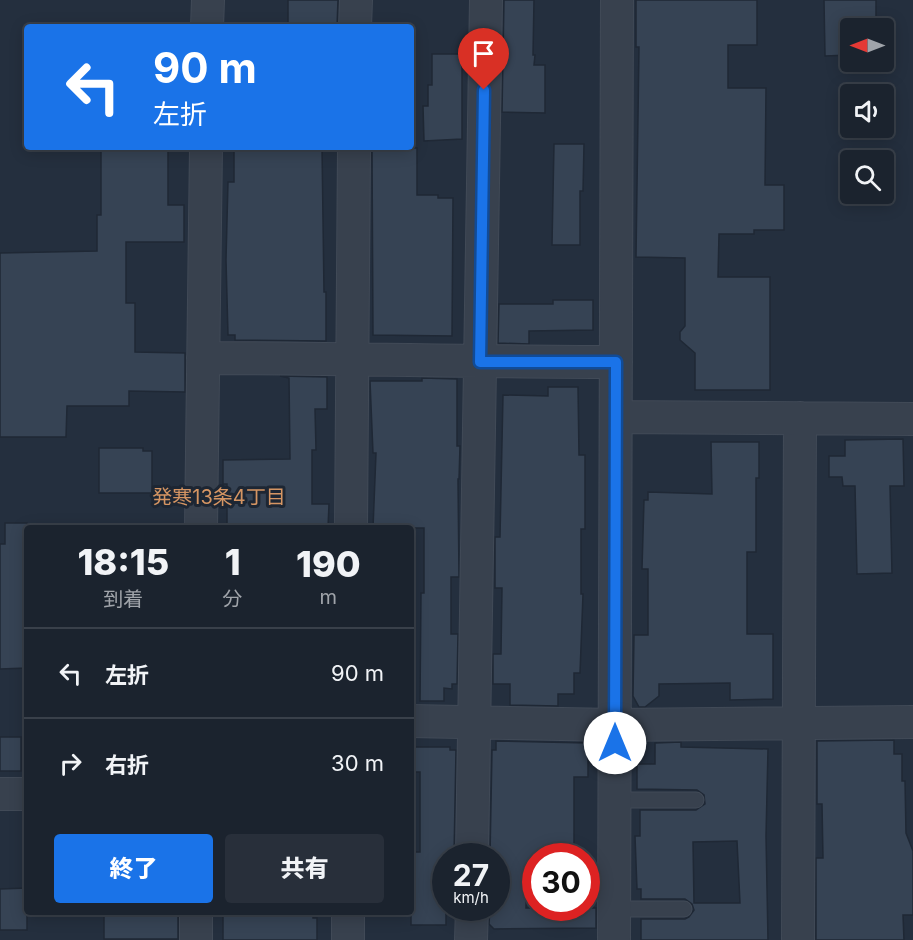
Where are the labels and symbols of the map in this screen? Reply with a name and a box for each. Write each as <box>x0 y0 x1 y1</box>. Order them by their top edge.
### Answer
north arrow <box>840 18 894 72</box>
pin <box>458 28 509 90</box>
district label: 発寒13条4丁目 <box>152 485 286 509</box>
position arrow <box>583 711 647 775</box>
speed limit sign: 30 <box>522 843 600 921</box>

